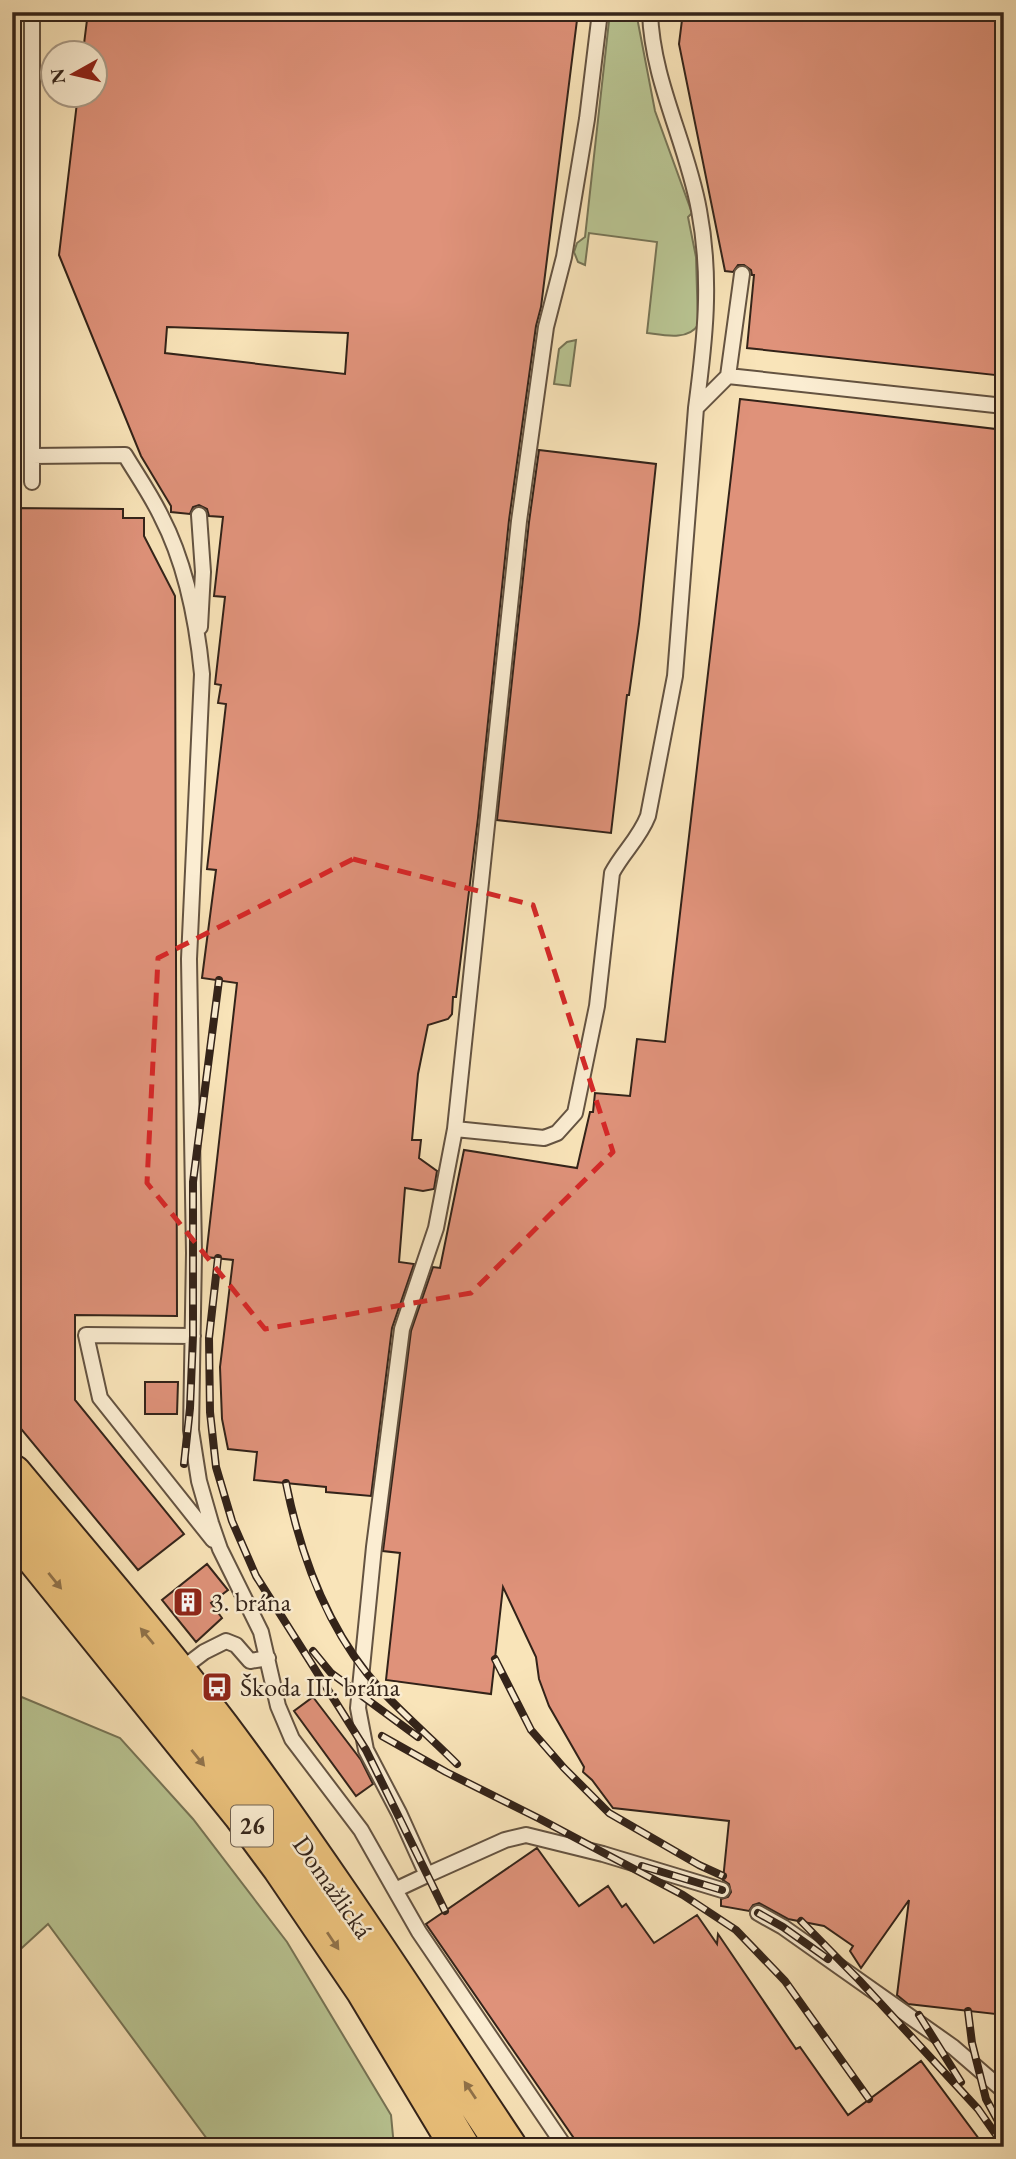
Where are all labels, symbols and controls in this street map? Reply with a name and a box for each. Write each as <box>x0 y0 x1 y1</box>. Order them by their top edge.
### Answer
north arrow <box>38 38 108 108</box>
text: N <box>44 66 71 86</box>
one-way arrow <box>47 1572 62 1590</box>
building icon: 3. brána <box>171 1585 205 1619</box>
place label: 3. brána <box>211 1585 292 1619</box>
one-way arrow <box>139 1627 155 1645</box>
bus stop icon: Škoda III. brána <box>200 1670 234 1704</box>
place label: Škoda III. brána <box>240 1670 401 1704</box>
one-way arrow <box>190 1749 205 1767</box>
road number: 26 <box>231 1805 273 1846</box>
street label: Domažlická <box>285 1829 381 1946</box>
one-way arrow <box>326 1932 340 1950</box>
one-way arrow <box>463 2080 476 2100</box>

